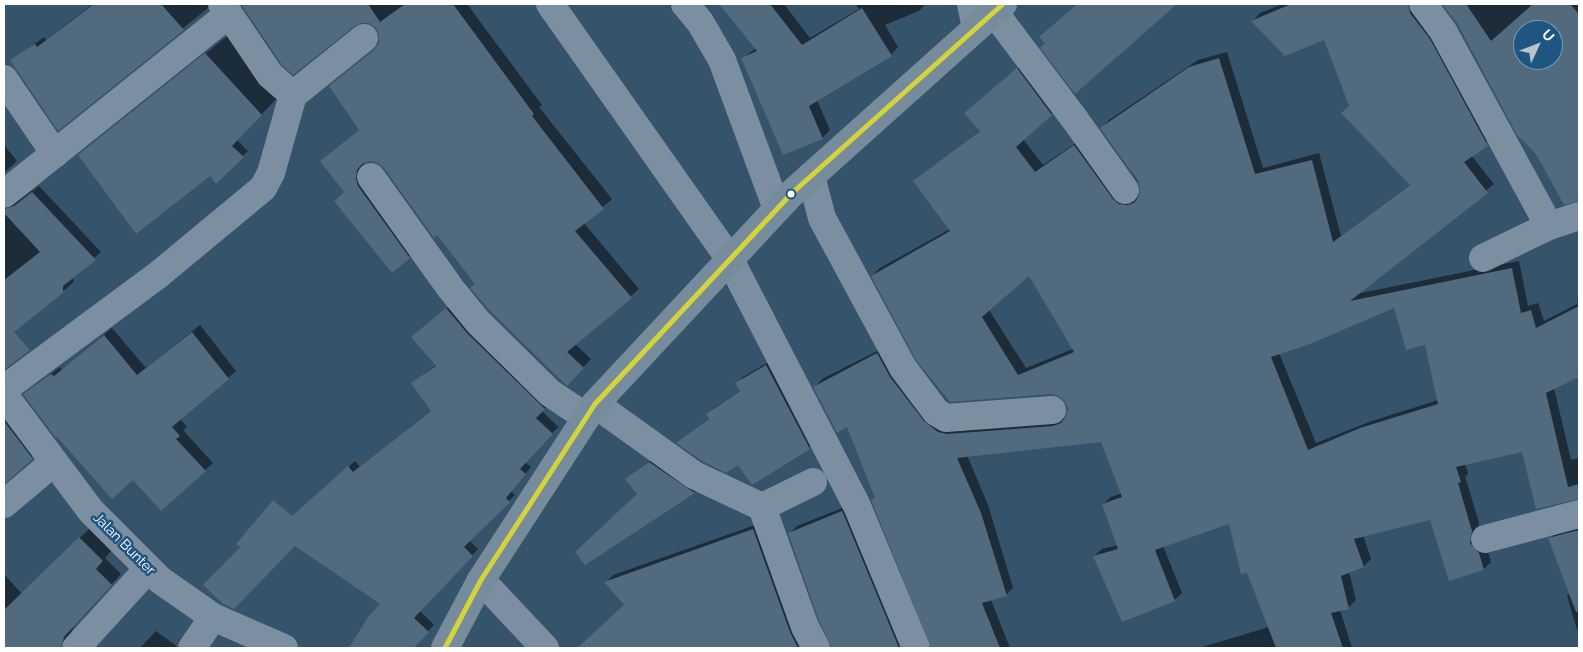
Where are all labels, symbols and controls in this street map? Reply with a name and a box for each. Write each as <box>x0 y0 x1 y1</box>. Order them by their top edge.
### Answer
north arrow <box>1513 20 1563 70</box>
text: U <box>1539 26 1558 45</box>
unlabelled marker <box>786 189 796 199</box>
street label: Jalan Bunter <box>89 509 159 579</box>

